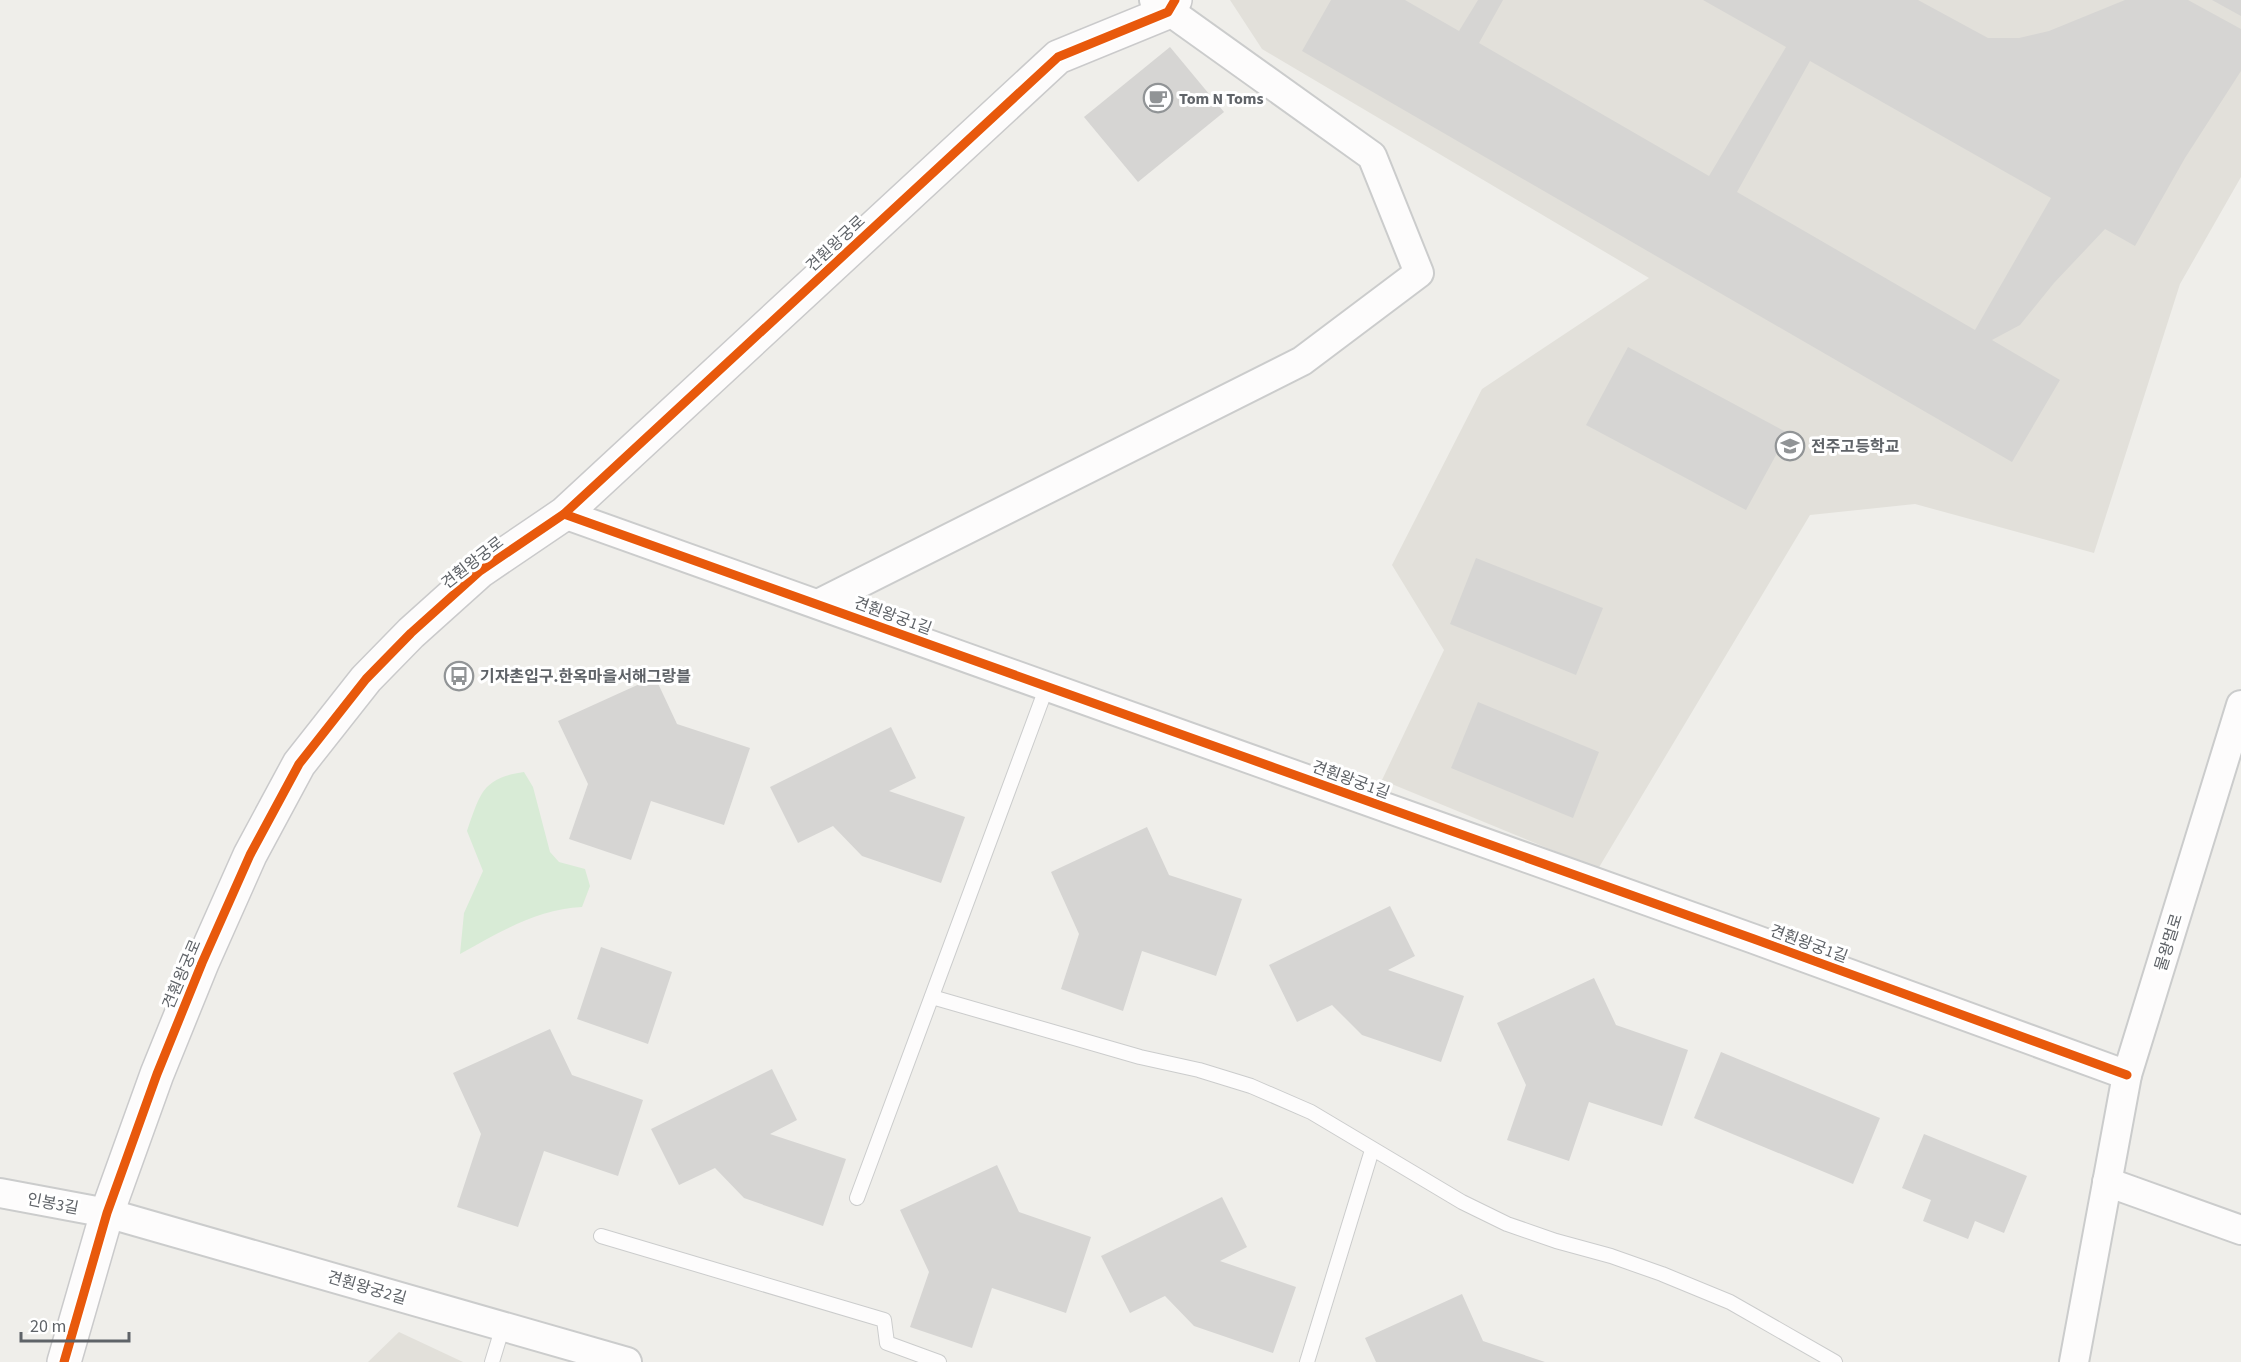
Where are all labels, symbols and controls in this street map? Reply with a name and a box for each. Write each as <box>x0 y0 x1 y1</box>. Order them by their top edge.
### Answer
cafe icon: Tom N Toms <box>1142 82 1174 114</box>
place label: Tom N Toms <box>1179 88 1264 110</box>
street label: 견훤왕궁로 <box>801 210 870 277</box>
school or university icon: 전주고등학교 <box>1774 430 1806 462</box>
place label: 전주고등학교 <box>1811 436 1900 458</box>
street label: 견훤왕궁로 <box>437 531 509 594</box>
street label: 견훤왕궁1길 <box>851 592 935 640</box>
bus stop icon: 기자촌입구.한옥마을서해그랑블 <box>443 660 475 692</box>
place label: 기자촌입구.한옥마을서해그랑블 <box>480 666 691 688</box>
street label: 견훤왕궁1길 <box>1309 756 1393 804</box>
street label: 물왕멀로 <box>2150 911 2188 974</box>
street label: 견훤왕궁1길 <box>1767 920 1851 968</box>
street label: 견훤왕궁로 <box>157 936 207 1013</box>
street label: 인봉3길 <box>25 1188 80 1220</box>
street label: 견훤왕궁2길 <box>324 1266 409 1310</box>
scale bar <box>21 1305 129 1343</box>
text: 20 m <box>30 1314 66 1339</box>

